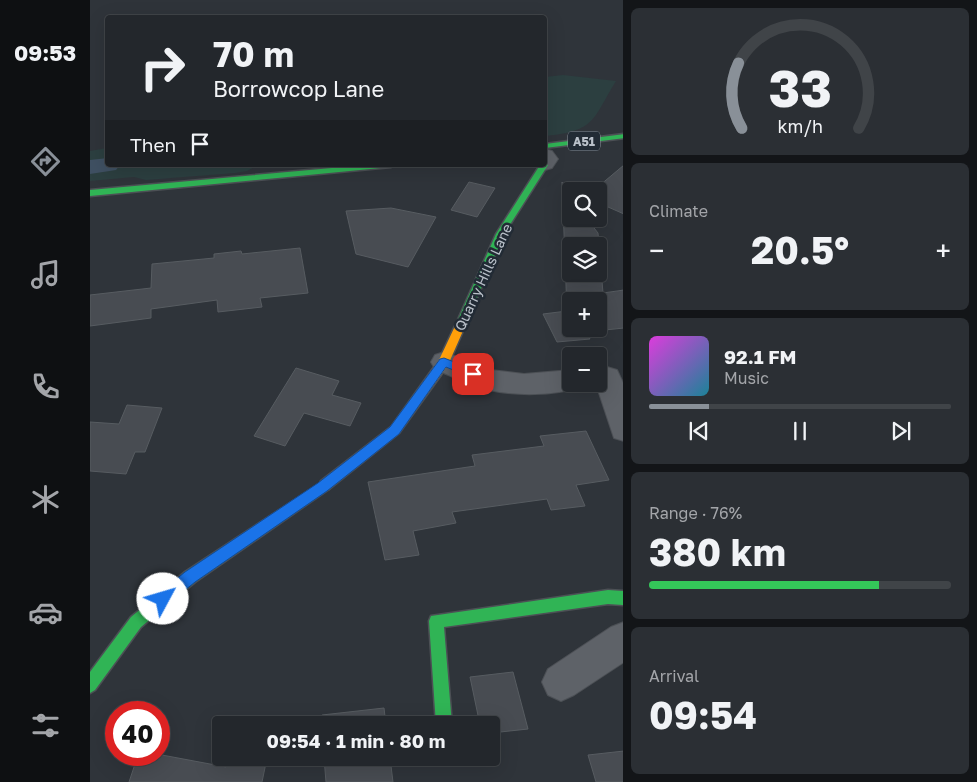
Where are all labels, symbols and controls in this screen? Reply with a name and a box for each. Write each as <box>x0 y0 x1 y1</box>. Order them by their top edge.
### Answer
text: 70 m <box>213 33 294 75</box>
icon: right <box>130 35 195 100</box>
text: 09:53 <box>14 39 76 66</box>
text: 33 <box>768 56 832 118</box>
text: Borrowcop Lane <box>213 75 384 102</box>
text: km/h <box>777 115 823 137</box>
icon: arrive <box>186 130 214 158</box>
road number: A51 <box>568 132 600 150</box>
text: Then <box>130 133 176 156</box>
icon: directions <box>28 144 63 179</box>
map controls <box>562 182 607 392</box>
button: search <box>562 182 607 227</box>
text: Climate <box>649 201 708 221</box>
street label: Quarry Hills Lane <box>451 221 515 333</box>
text: 20.5° <box>751 227 849 272</box>
text: − <box>649 234 664 267</box>
text: + <box>936 234 951 267</box>
button: layers <box>562 237 607 282</box>
icon: music <box>28 257 63 292</box>
button: + <box>562 292 607 337</box>
text: 92.1 FM <box>724 345 797 368</box>
button: − <box>562 347 607 392</box>
pin <box>452 353 494 395</box>
icon: arrive <box>459 360 487 388</box>
text: Music <box>724 368 769 388</box>
icon: phone <box>28 369 63 404</box>
icon: previous <box>685 417 713 445</box>
icon: pause <box>786 417 814 445</box>
icon: next <box>887 417 915 445</box>
icon: climate <box>28 482 63 517</box>
text: Range · 76% <box>649 503 742 523</box>
text: 380 km <box>649 529 786 574</box>
position arrow <box>136 572 188 624</box>
icon: car <box>28 595 63 630</box>
text: Arrival <box>649 666 699 686</box>
text: 09:54 <box>649 692 757 737</box>
speed limit sign: 40 <box>105 701 170 766</box>
icon: filters <box>28 708 63 743</box>
text: 09:54 · 1 min · 80 m <box>267 729 445 752</box>

